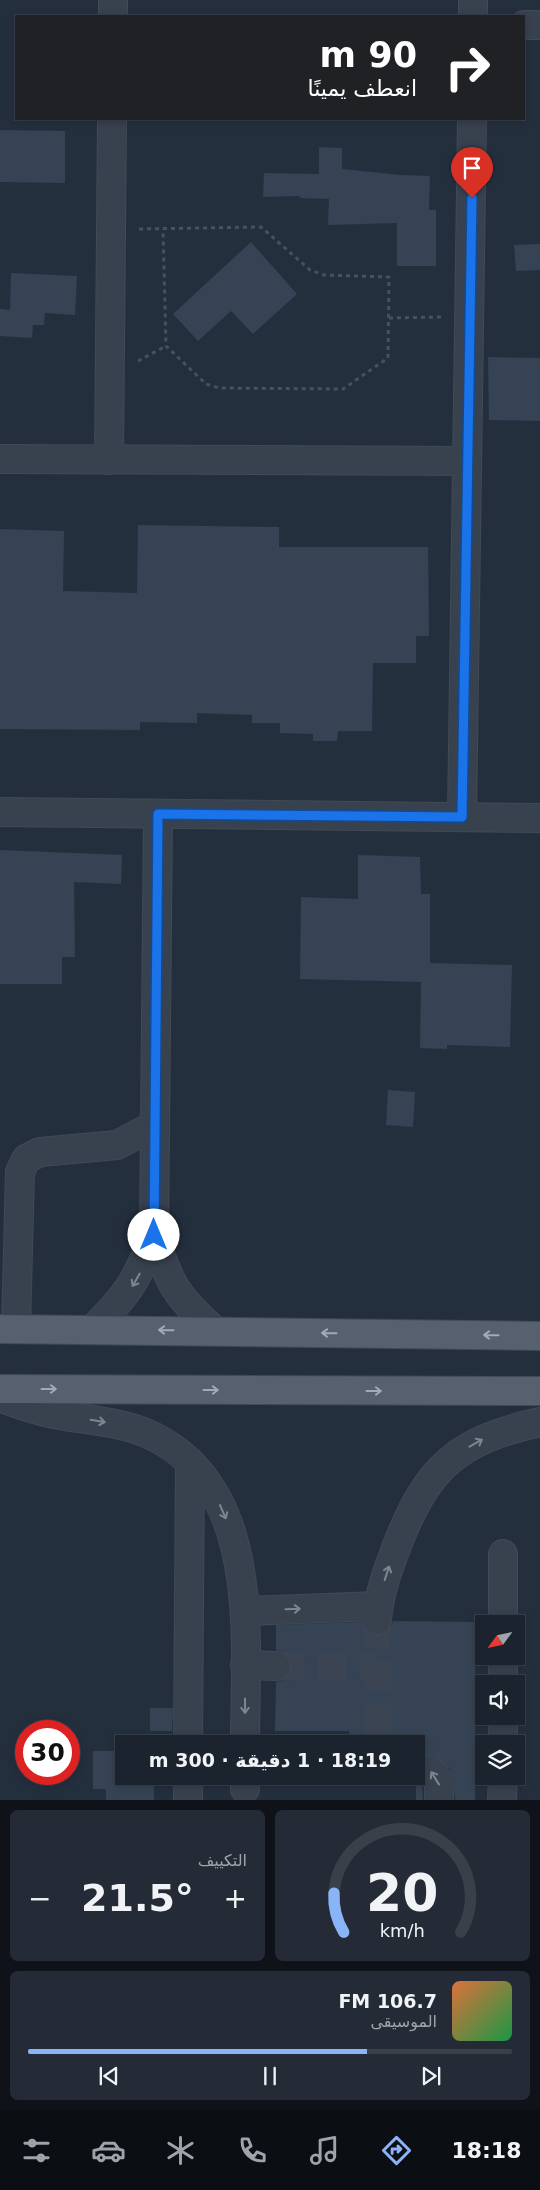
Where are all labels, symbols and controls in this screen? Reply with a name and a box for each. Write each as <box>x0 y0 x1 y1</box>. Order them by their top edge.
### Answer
text: 90 m <box>320 35 417 75</box>
icon: right <box>435 35 500 100</box>
text: انعطف يمينًا <box>308 76 417 101</box>
pin <box>451 147 493 198</box>
icon: arrive <box>458 154 486 182</box>
position arrow <box>127 1208 179 1260</box>
one-way arrow <box>130 1272 140 1286</box>
one-way arrow <box>159 1325 175 1335</box>
one-way arrow <box>321 1328 337 1337</box>
one-way arrow <box>484 1330 500 1340</box>
one-way arrow <box>40 1385 56 1394</box>
one-way arrow <box>202 1385 219 1395</box>
one-way arrow <box>365 1386 381 1396</box>
one-way arrow <box>90 1416 106 1426</box>
one-way arrow <box>468 1437 483 1447</box>
one-way arrow <box>219 1504 228 1519</box>
one-way arrow <box>382 1565 392 1581</box>
one-way arrow <box>285 1604 301 1614</box>
north arrow <box>475 1615 525 1665</box>
map controls <box>475 1615 525 1785</box>
button: sound <box>475 1675 525 1725</box>
one-way arrow <box>240 1698 250 1714</box>
speed limit sign: 30 <box>15 1720 80 1785</box>
button: layers <box>475 1735 525 1785</box>
text: 18:19 · 1 دقيقة · 300 m <box>149 1749 391 1771</box>
one-way arrow <box>429 1771 440 1785</box>
text: التكييف <box>198 1851 247 1870</box>
text: 20 <box>366 1863 439 1923</box>
text: 21.5° <box>81 1876 194 1920</box>
text: − <box>28 1882 51 1915</box>
text: + <box>224 1882 247 1915</box>
text: km/h <box>380 1920 425 1941</box>
text: 106.7 FM <box>338 1990 437 2012</box>
text: الموسيقى <box>371 2012 437 2031</box>
icon: previous <box>95 2062 123 2090</box>
icon: pause <box>256 2062 284 2090</box>
icon: next <box>417 2062 445 2090</box>
icon: filters <box>19 2133 54 2168</box>
icon: car <box>91 2133 126 2168</box>
icon: climate <box>163 2133 198 2168</box>
icon: phone <box>235 2133 270 2168</box>
icon: music <box>307 2133 342 2168</box>
icon: directions <box>379 2133 414 2168</box>
text: 18:18 <box>451 2138 521 2163</box>

